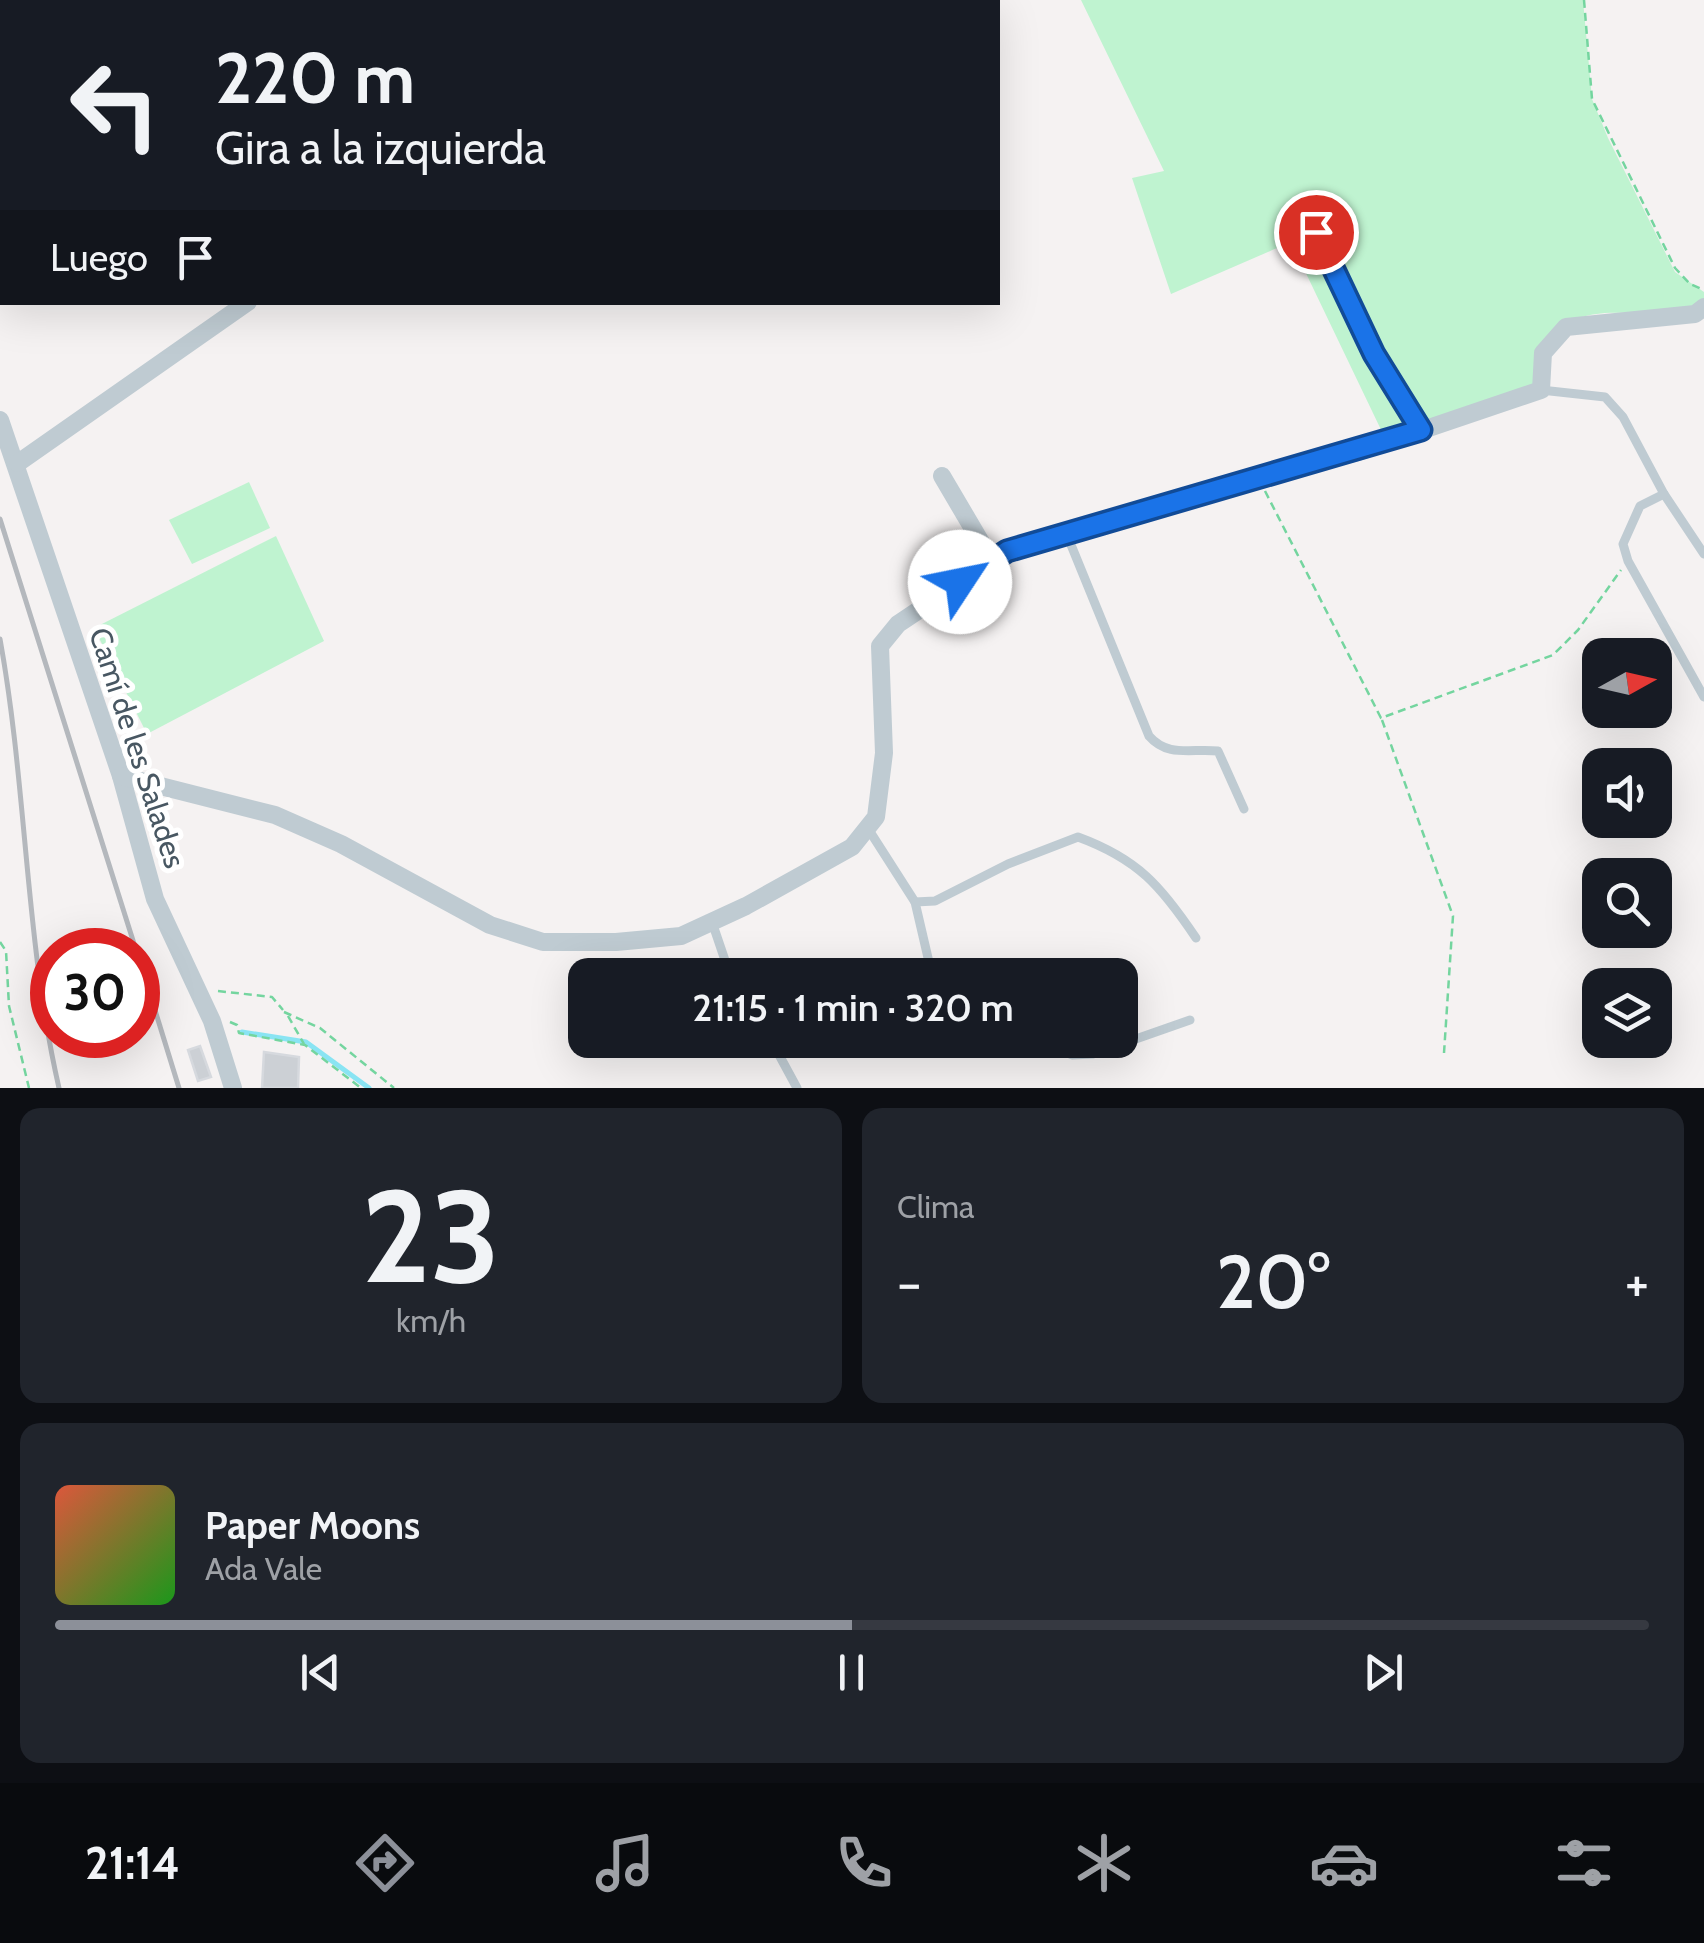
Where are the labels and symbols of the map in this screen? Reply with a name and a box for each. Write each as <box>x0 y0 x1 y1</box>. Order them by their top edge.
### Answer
pin <box>1274 190 1359 275</box>
position arrow <box>908 530 1012 634</box>
street label: Camí de les Salades <box>81 623 194 873</box>
north arrow <box>1582 638 1672 728</box>
speed limit sign: 30 <box>30 928 160 1058</box>

